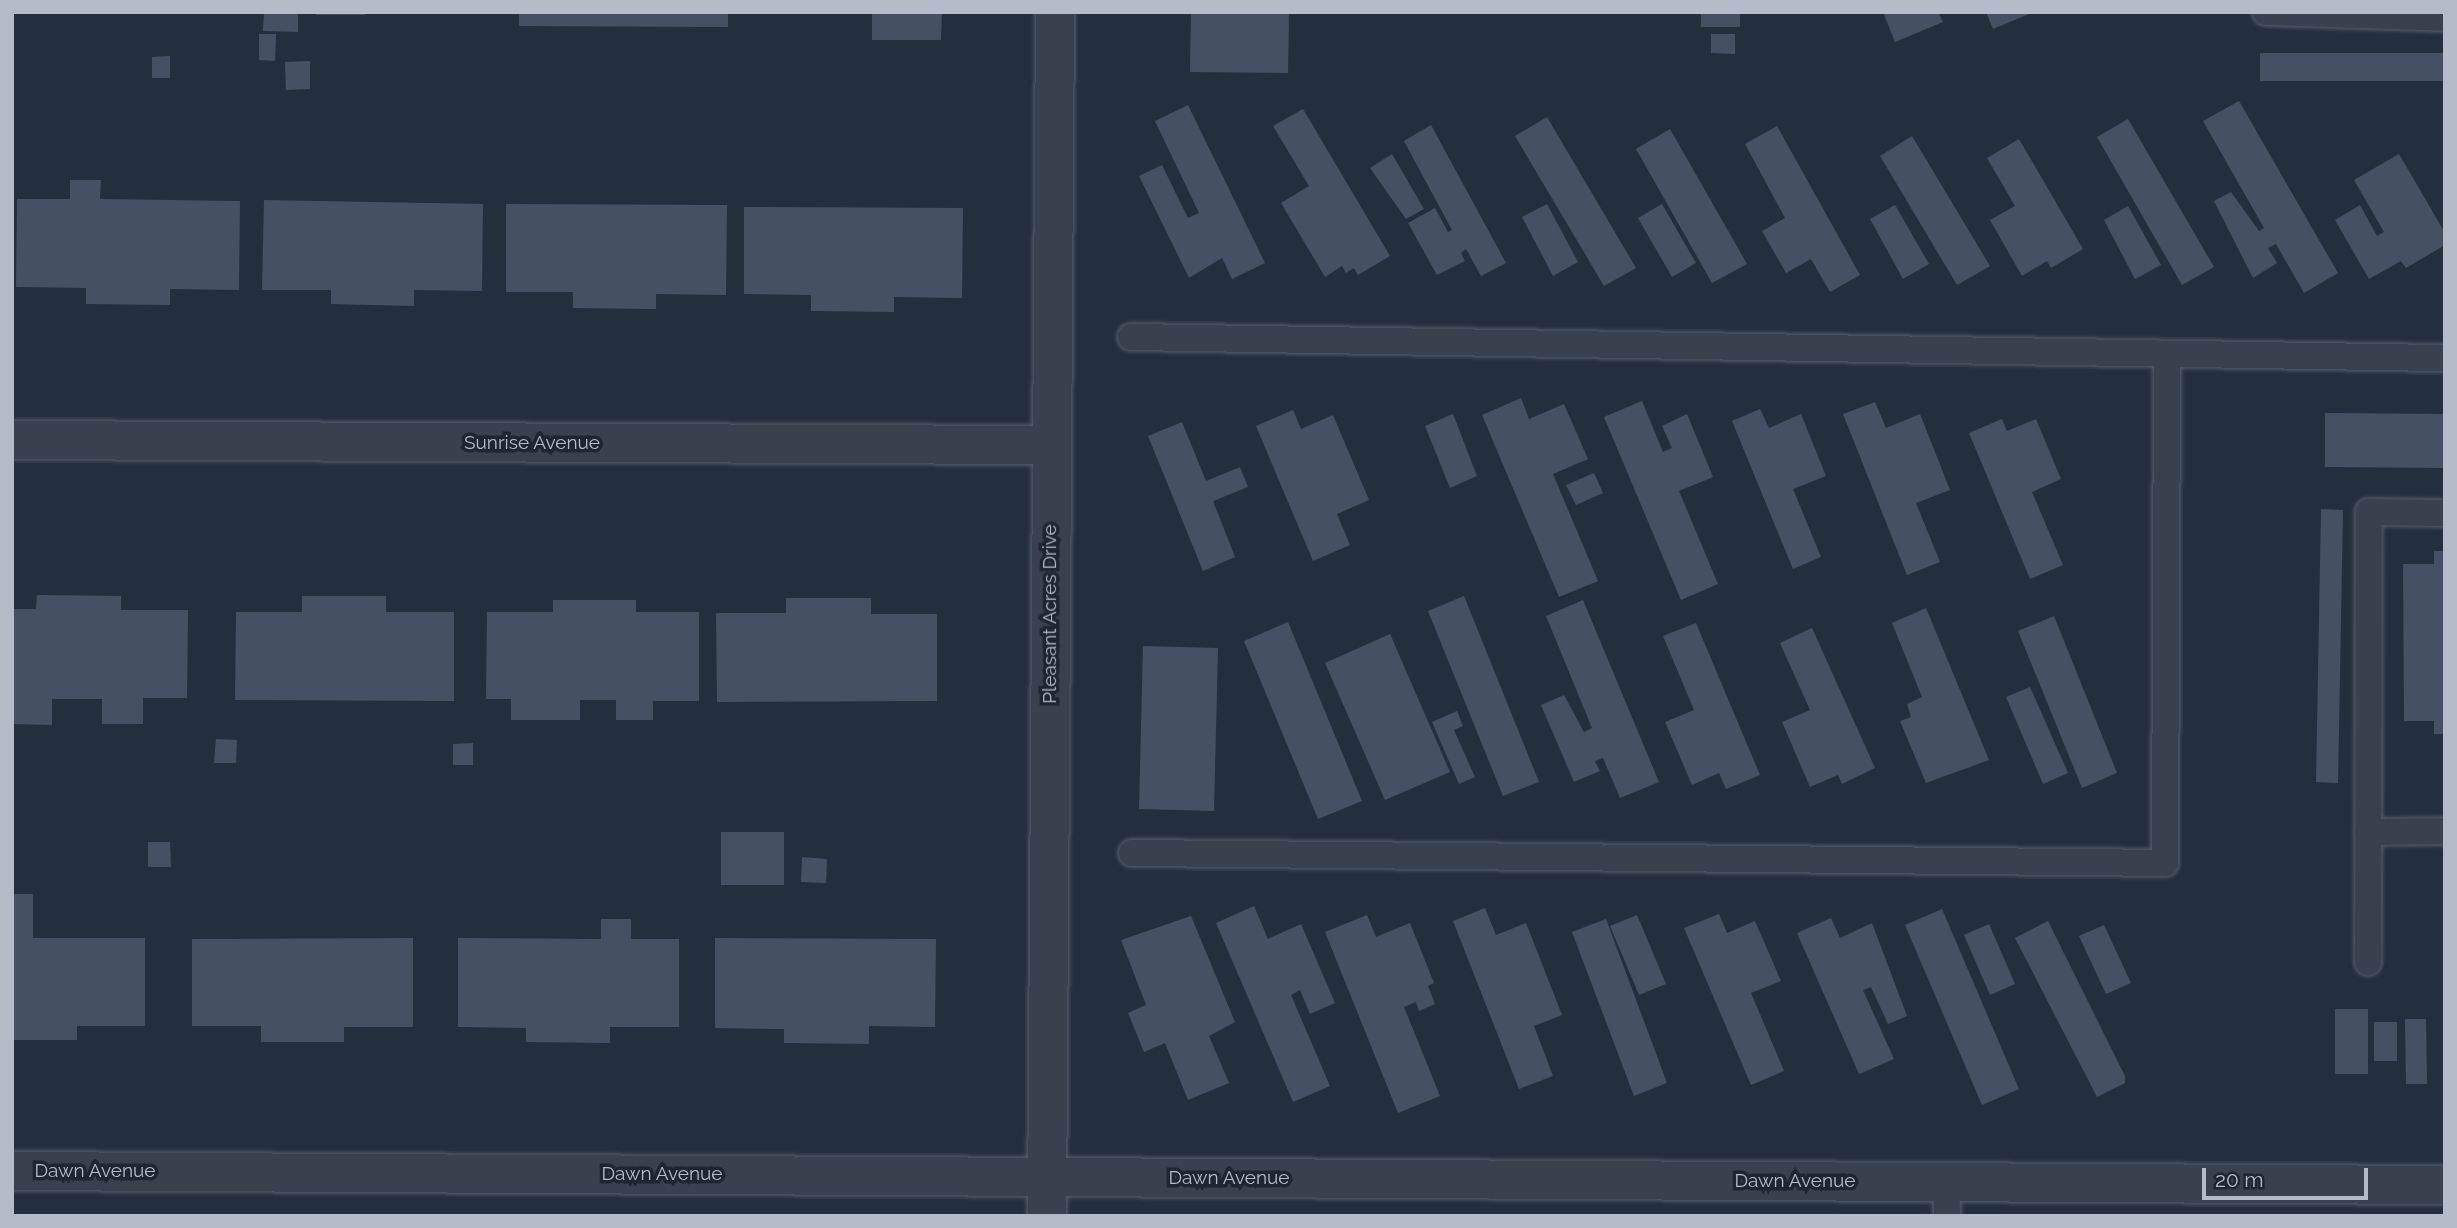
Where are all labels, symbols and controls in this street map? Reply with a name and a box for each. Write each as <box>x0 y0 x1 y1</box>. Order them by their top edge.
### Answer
street label: Sunrise Avenue <box>464 432 600 454</box>
street label: Pleasant Acres Drive <box>1039 524 1061 704</box>
scale bar <box>2205 1154 2371 1198</box>
street label: Dawn Avenue <box>34 1160 156 1182</box>
street label: Dawn Avenue <box>601 1163 723 1185</box>
street label: Dawn Avenue <box>1168 1167 1290 1189</box>
text: 20 m <box>2215 1167 2263 1192</box>
street label: Dawn Avenue <box>1734 1170 1856 1192</box>

